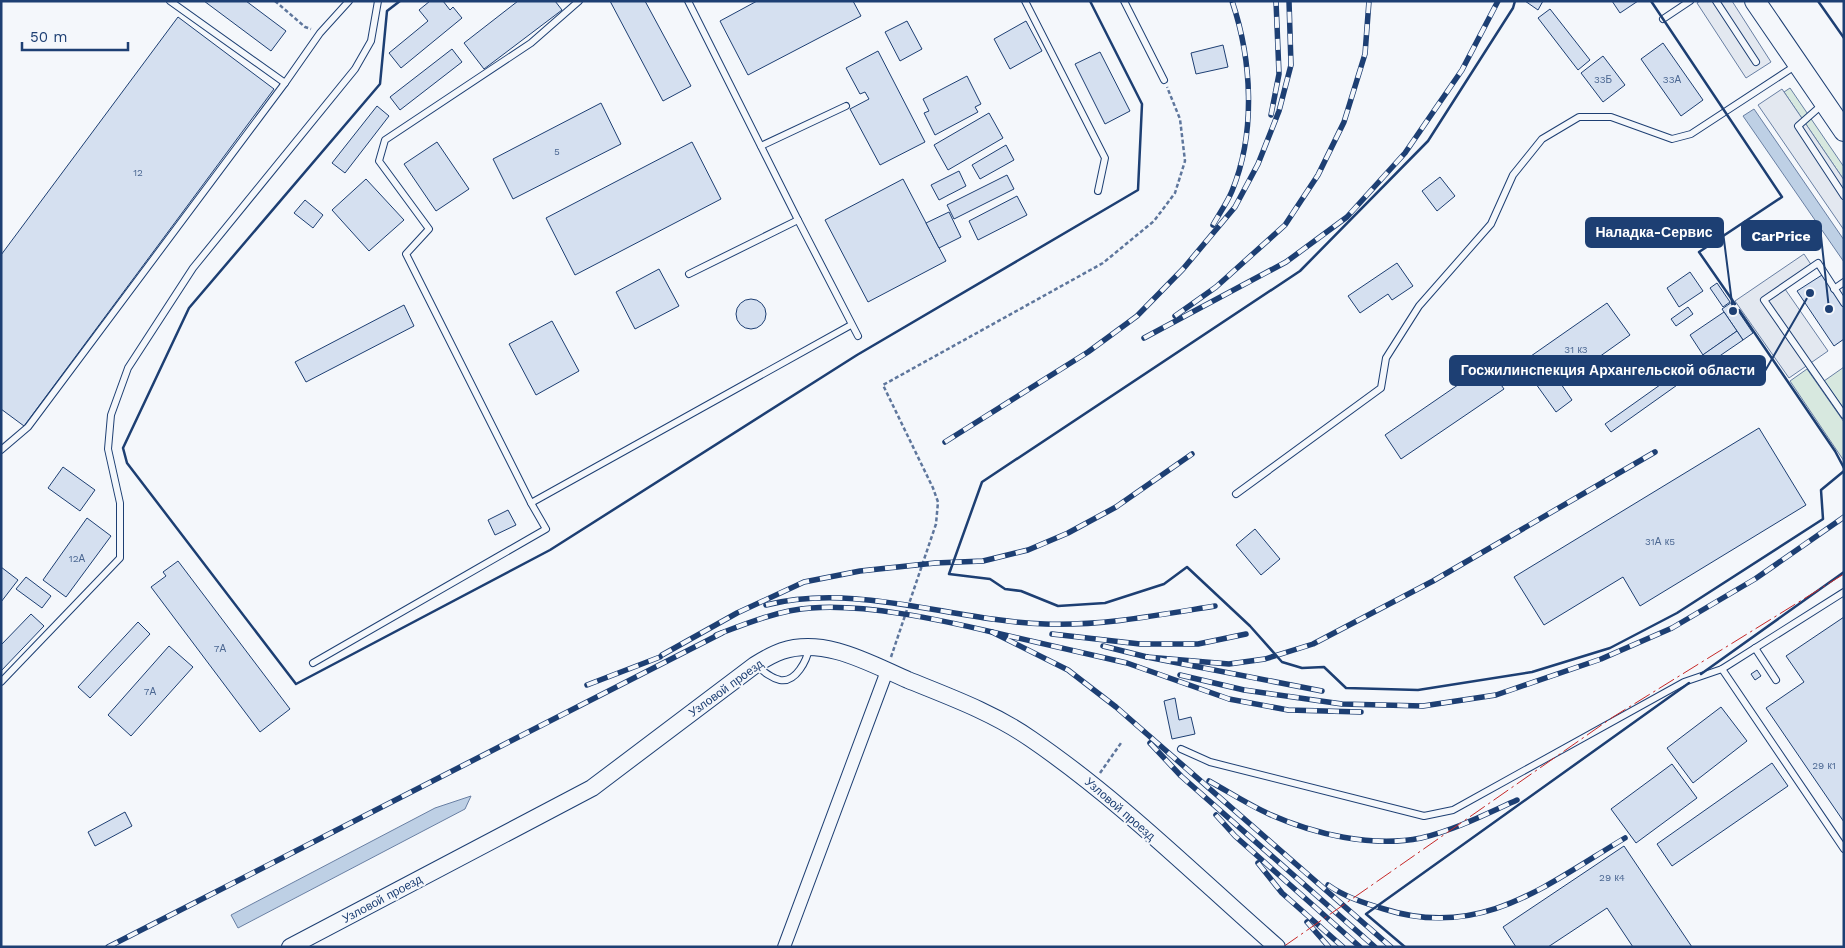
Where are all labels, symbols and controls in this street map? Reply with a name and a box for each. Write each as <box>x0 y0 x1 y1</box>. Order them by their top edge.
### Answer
scale bar <box>22 20 129 52</box>
text: 50 m <box>30 28 67 46</box>
house number: 33Б <box>1594 74 1613 85</box>
house number: 33А <box>1663 74 1681 85</box>
house number: 5 <box>554 146 560 157</box>
house number: 12 <box>133 167 143 178</box>
callout: Наладка-Сервис <box>1586 218 1723 247</box>
callout: CarPrice <box>1742 221 1821 250</box>
text: Наладка-Сервис <box>1595 224 1713 240</box>
text: CarPrice <box>1751 228 1811 244</box>
house number: 31 к3 <box>1564 344 1588 355</box>
callout: Госжилинспекция Архангельской области <box>1450 356 1765 385</box>
text: Госжилинспекция Архангельской области <box>1461 362 1755 378</box>
house number: 31А к5 <box>1645 536 1675 547</box>
house number: 12А <box>69 553 86 564</box>
house number: 7А <box>214 643 226 654</box>
street label: Узловой проезд <box>686 656 766 720</box>
house number: 7А <box>144 686 156 697</box>
house number: 29 к1 <box>1812 760 1836 771</box>
street label: Узловой проезд <box>1082 775 1158 843</box>
street label: Узловой проезд <box>340 872 424 926</box>
house number: 29 к4 <box>1599 872 1625 883</box>

